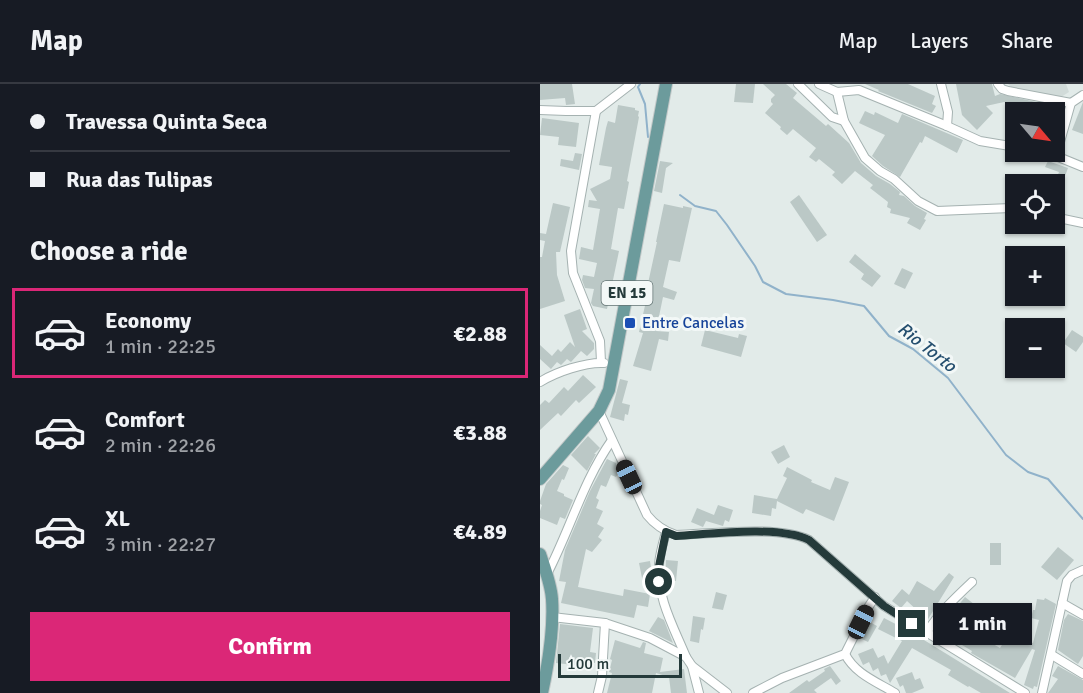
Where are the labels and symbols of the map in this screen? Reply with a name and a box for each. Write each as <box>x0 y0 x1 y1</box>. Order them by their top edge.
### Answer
north arrow <box>1005 102 1065 162</box>
road number: EN 15 <box>602 281 652 305</box>
place label: Entre Cancelas <box>642 313 744 333</box>
marker: Entre Cancelas <box>623 316 637 330</box>
water label: Rio Torto <box>893 317 962 378</box>
car <box>613 457 645 497</box>
route start <box>645 568 672 595</box>
car <box>845 602 877 642</box>
callout: 1 min <box>933 603 1032 645</box>
route end <box>898 610 925 637</box>
scale bar <box>558 651 682 678</box>

